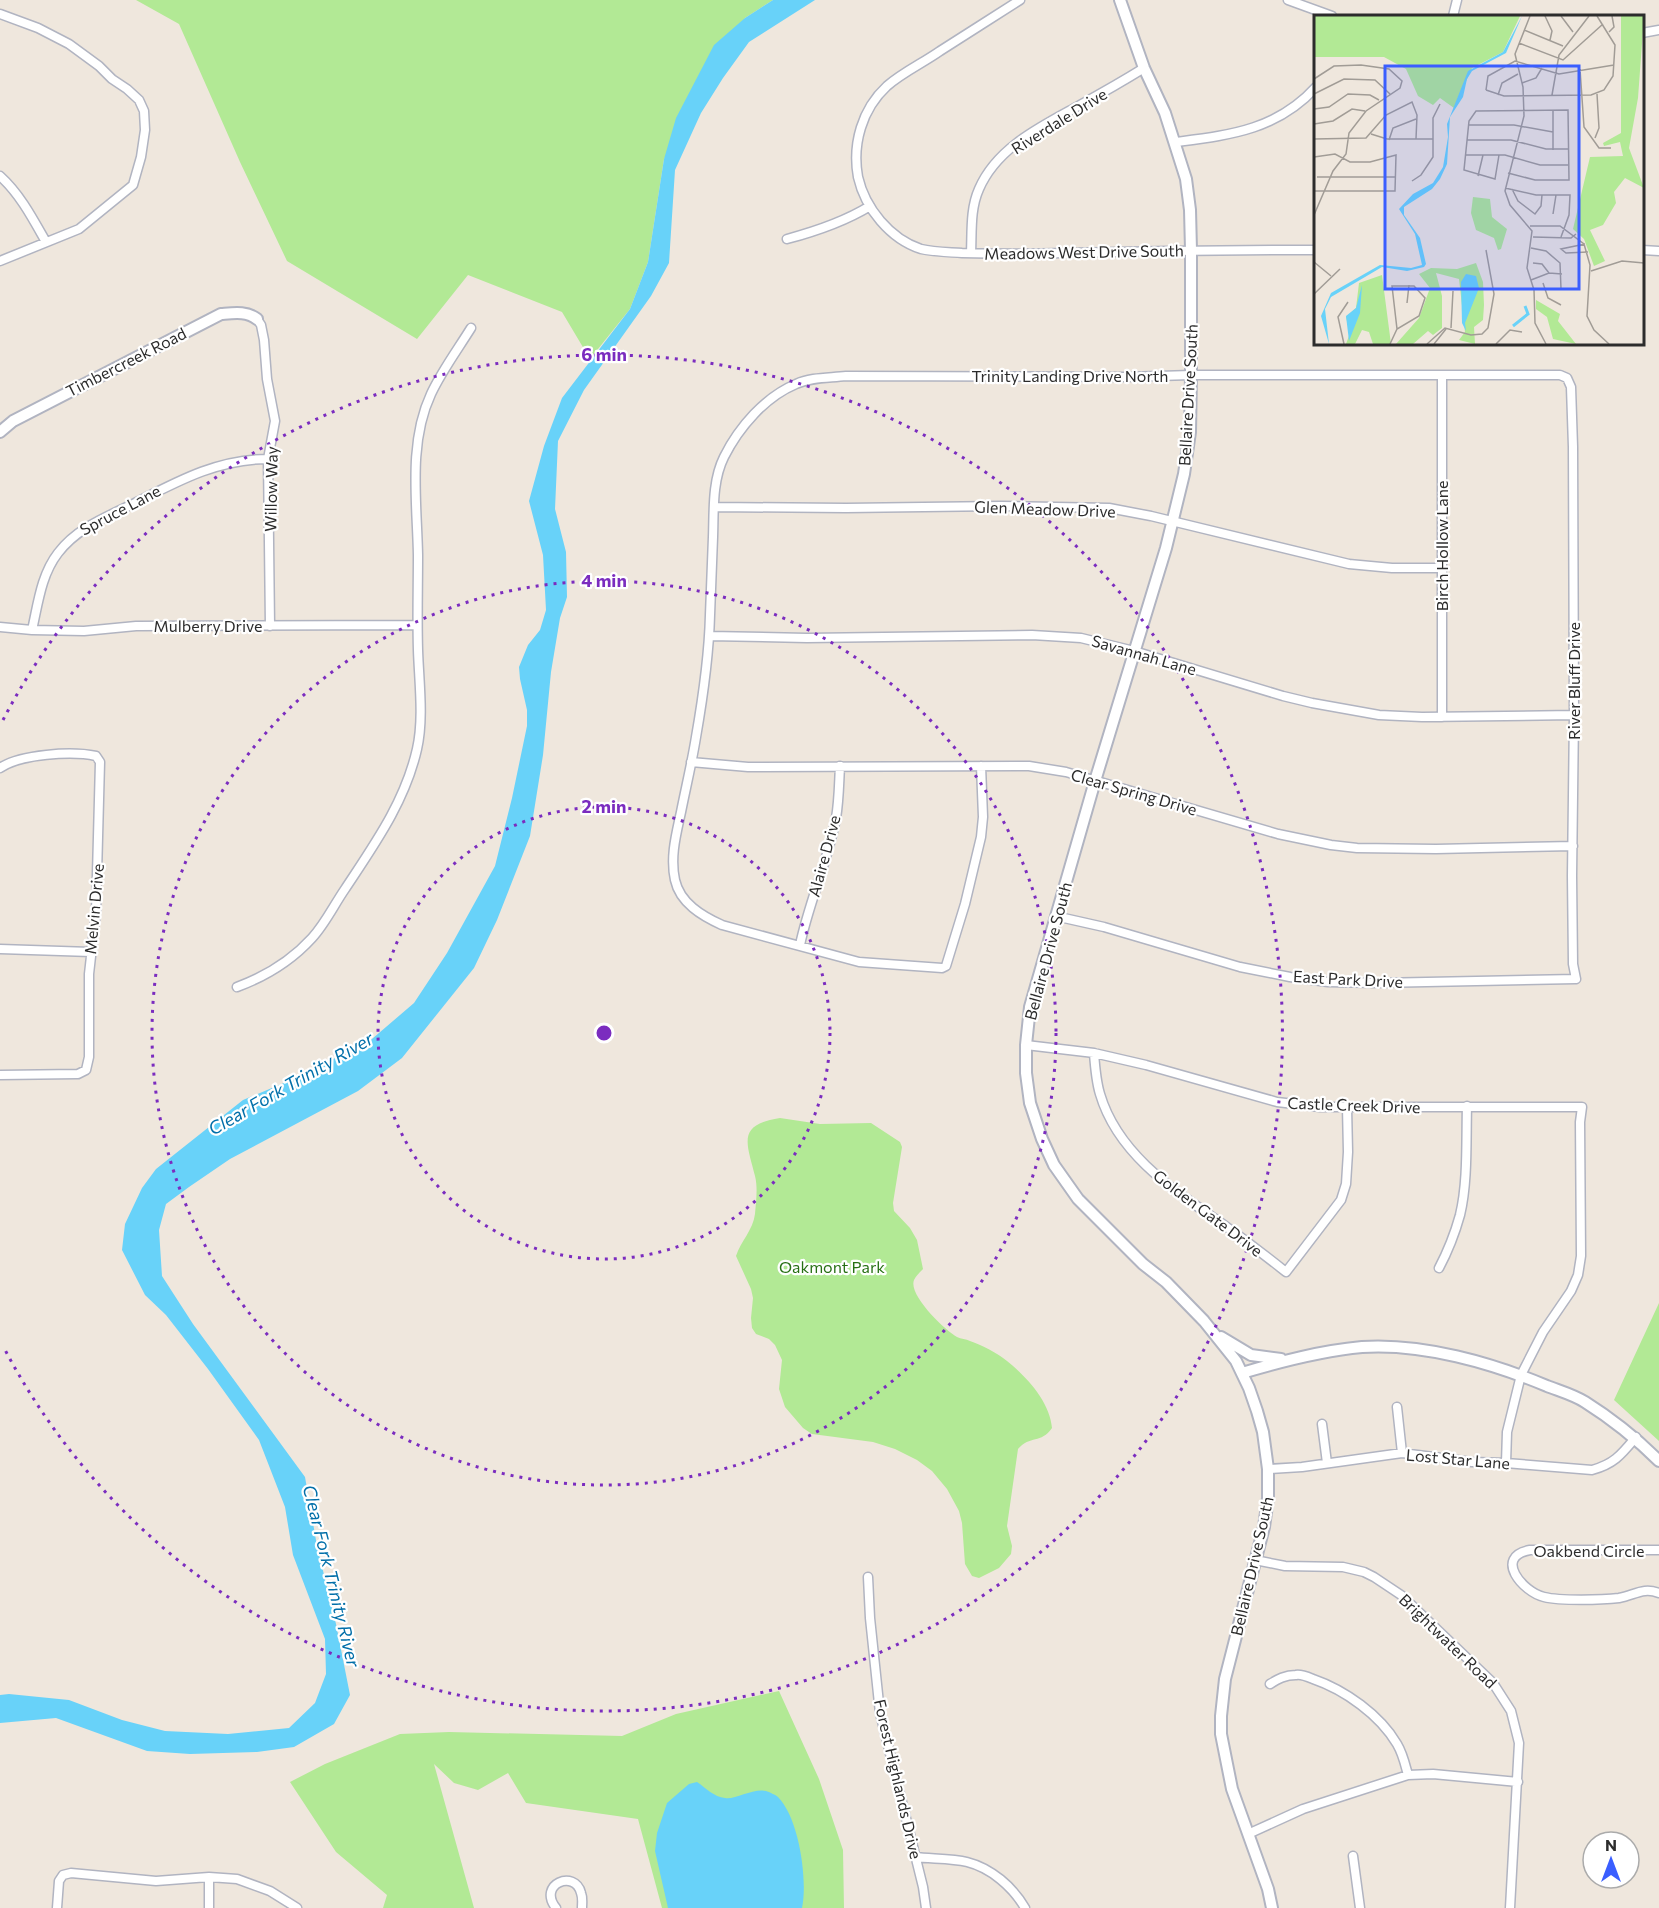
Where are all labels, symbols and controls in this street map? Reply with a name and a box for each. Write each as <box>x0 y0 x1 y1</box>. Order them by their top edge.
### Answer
inset map <box>1314 15 1644 345</box>
street label: Riverdale Drive <box>1007 84 1110 158</box>
street label: Meadows West Drive South <box>984 240 1184 263</box>
street label: Timbercreek Road <box>62 323 189 400</box>
street label: Bellaire Drive South <box>1174 323 1201 467</box>
text: 6 min <box>581 343 627 365</box>
street label: Trinity Landing Drive North <box>971 366 1169 385</box>
street label: Willow Way <box>260 446 281 532</box>
street label: Spruce Lane <box>76 480 163 539</box>
street label: Birch Hollow Lane <box>1432 481 1451 611</box>
street label: Glen Meadow Drive <box>974 497 1116 520</box>
text: 4 min <box>581 569 627 591</box>
street label: Mulberry Drive <box>154 616 262 635</box>
street label: River Bluff Drive <box>1564 622 1583 740</box>
street label: Savannah Lane <box>1090 630 1199 679</box>
street label: Clear Spring Drive <box>1069 764 1199 819</box>
text: 2 min <box>582 795 626 817</box>
street label: Alaire Drive <box>803 813 844 899</box>
street label: Melvin Drive <box>80 863 107 955</box>
street label: Bellaire Drive South <box>1020 880 1075 1022</box>
street label: East Park Drive <box>1293 966 1403 991</box>
centre of rings <box>594 1023 614 1043</box>
water label: Clear Fork Trinity River <box>204 1026 378 1139</box>
street label: Castle Creek Drive <box>1287 1093 1421 1116</box>
street label: Golden Gate Drive <box>1150 1165 1267 1260</box>
park label: Oakmont Park <box>779 1257 885 1276</box>
street label: Lost Star Lane <box>1405 1444 1511 1473</box>
water label: Clear Fork Trinity River <box>299 1482 365 1670</box>
street label: Bellaire Drive South <box>1226 1494 1277 1637</box>
street label: Oakbend Circle <box>1533 1541 1645 1560</box>
street label: Brightwater Road <box>1396 1589 1501 1692</box>
street label: Forest Highlands Drive <box>871 1697 926 1861</box>
north arrow <box>1581 1830 1641 1890</box>
text: N <box>1605 1835 1617 1854</box>

